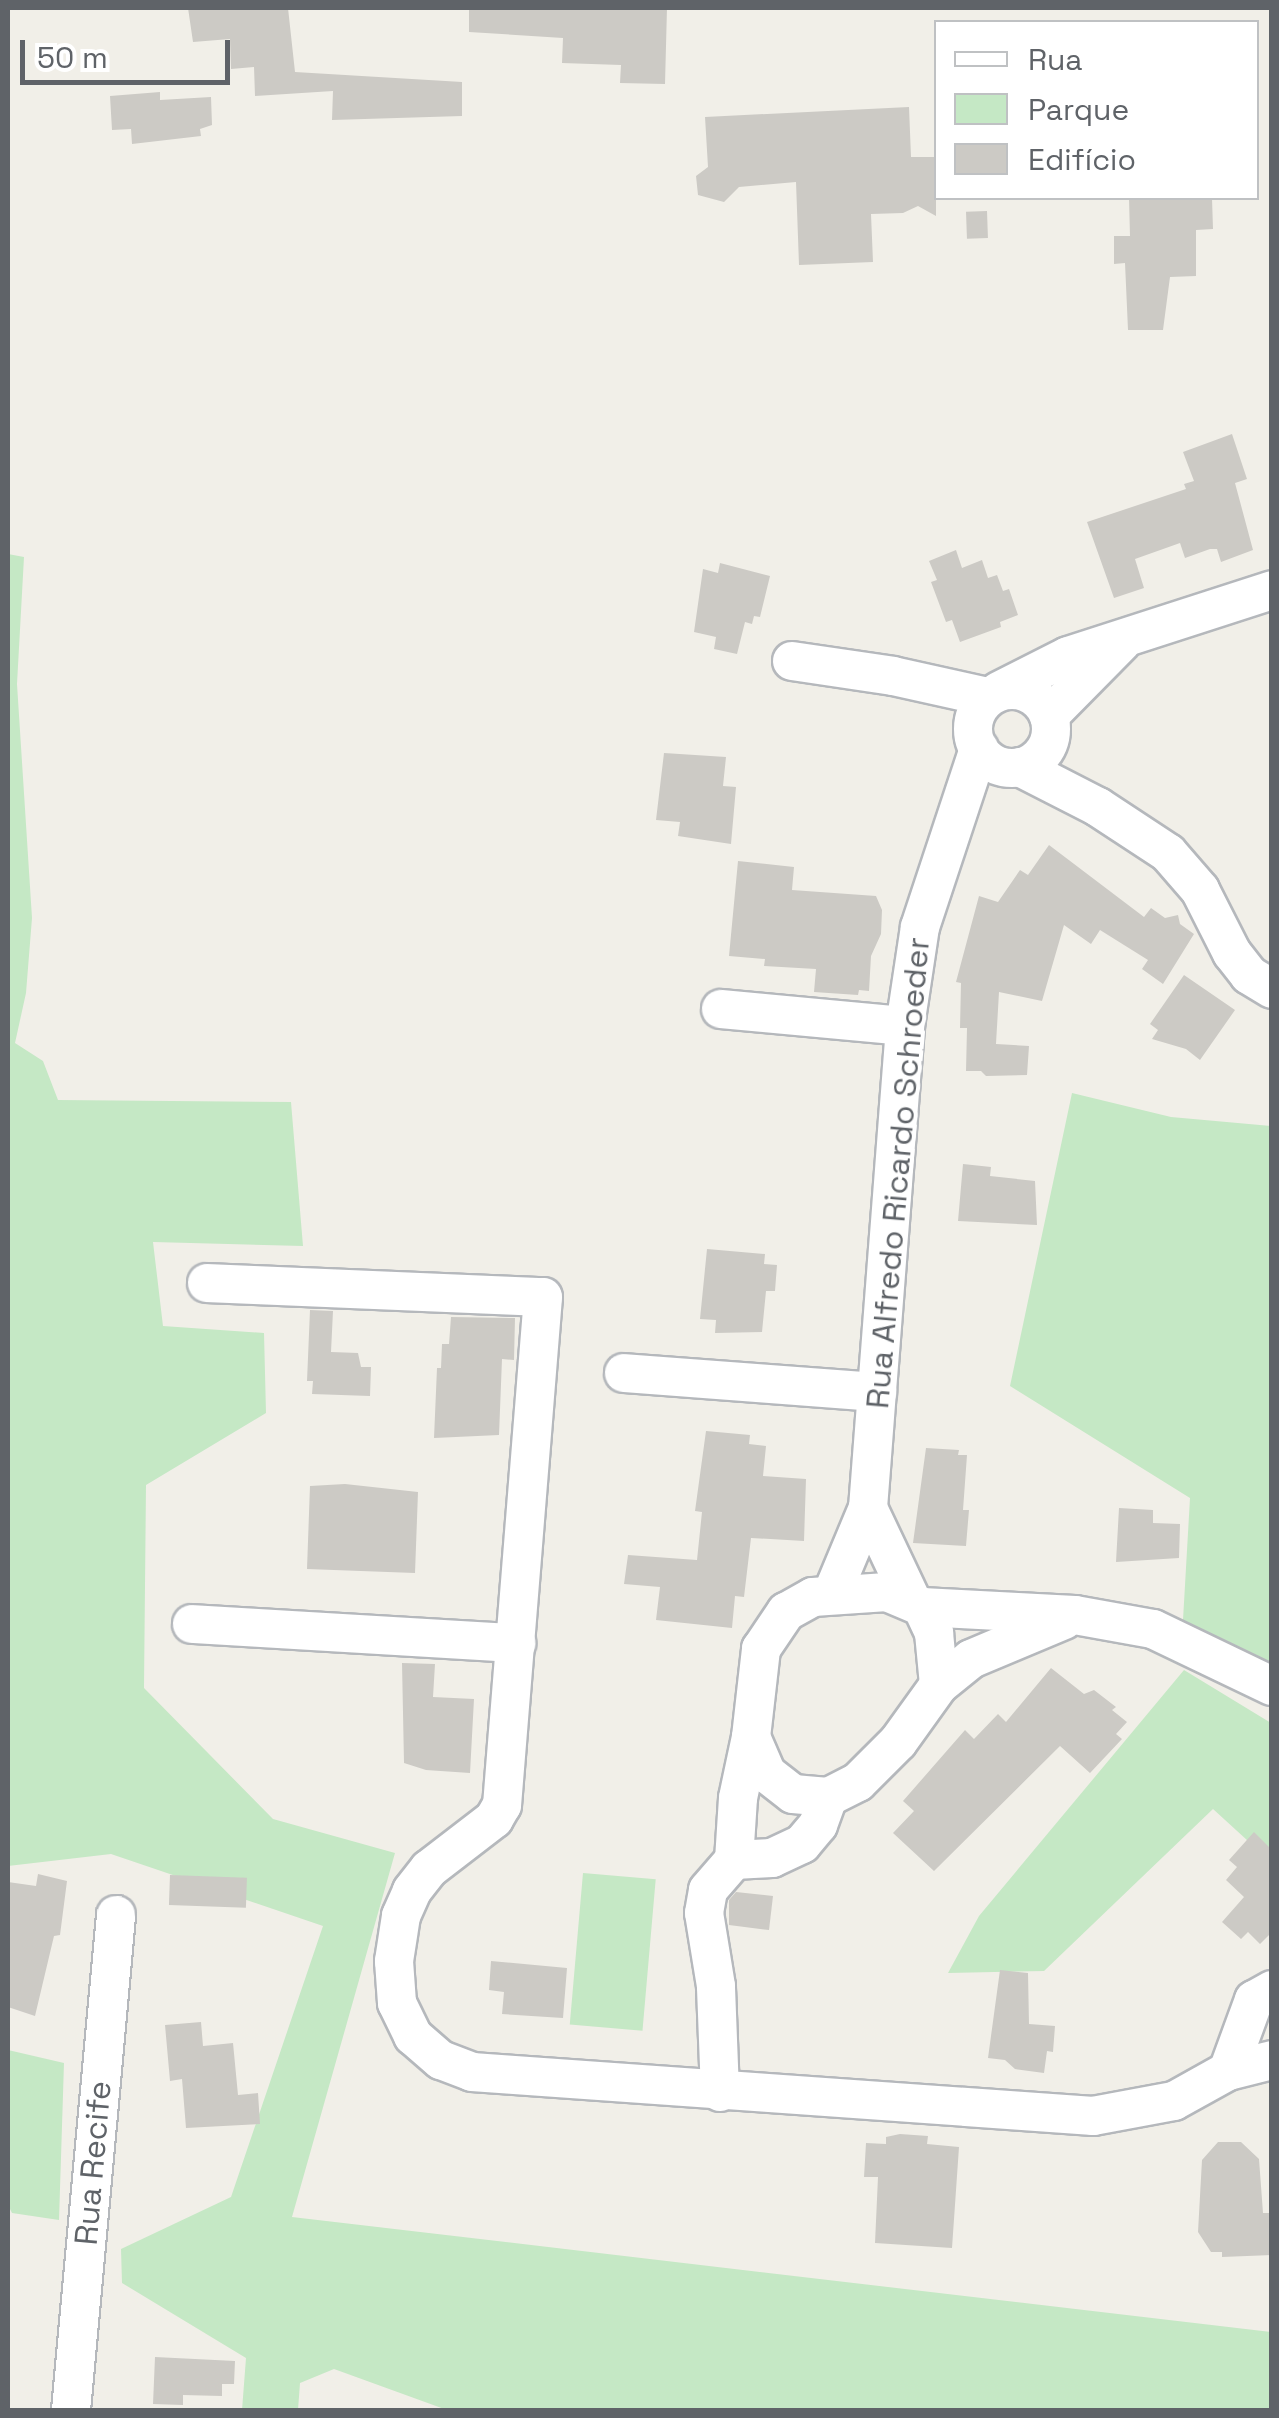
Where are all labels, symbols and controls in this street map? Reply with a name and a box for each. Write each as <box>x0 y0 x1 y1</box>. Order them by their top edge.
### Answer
scale bar <box>25 20 235 82</box>
legend <box>934 20 1259 200</box>
text: 50 m <box>37 38 108 77</box>
text: Rua <box>1028 40 1083 79</box>
text: Parque <box>1028 90 1129 129</box>
text: Edifício <box>1028 140 1136 179</box>
street label: Rua Alfredo Ricardo Schroeder <box>858 936 938 1410</box>
street label: Rua Recife <box>67 2079 119 2247</box>

